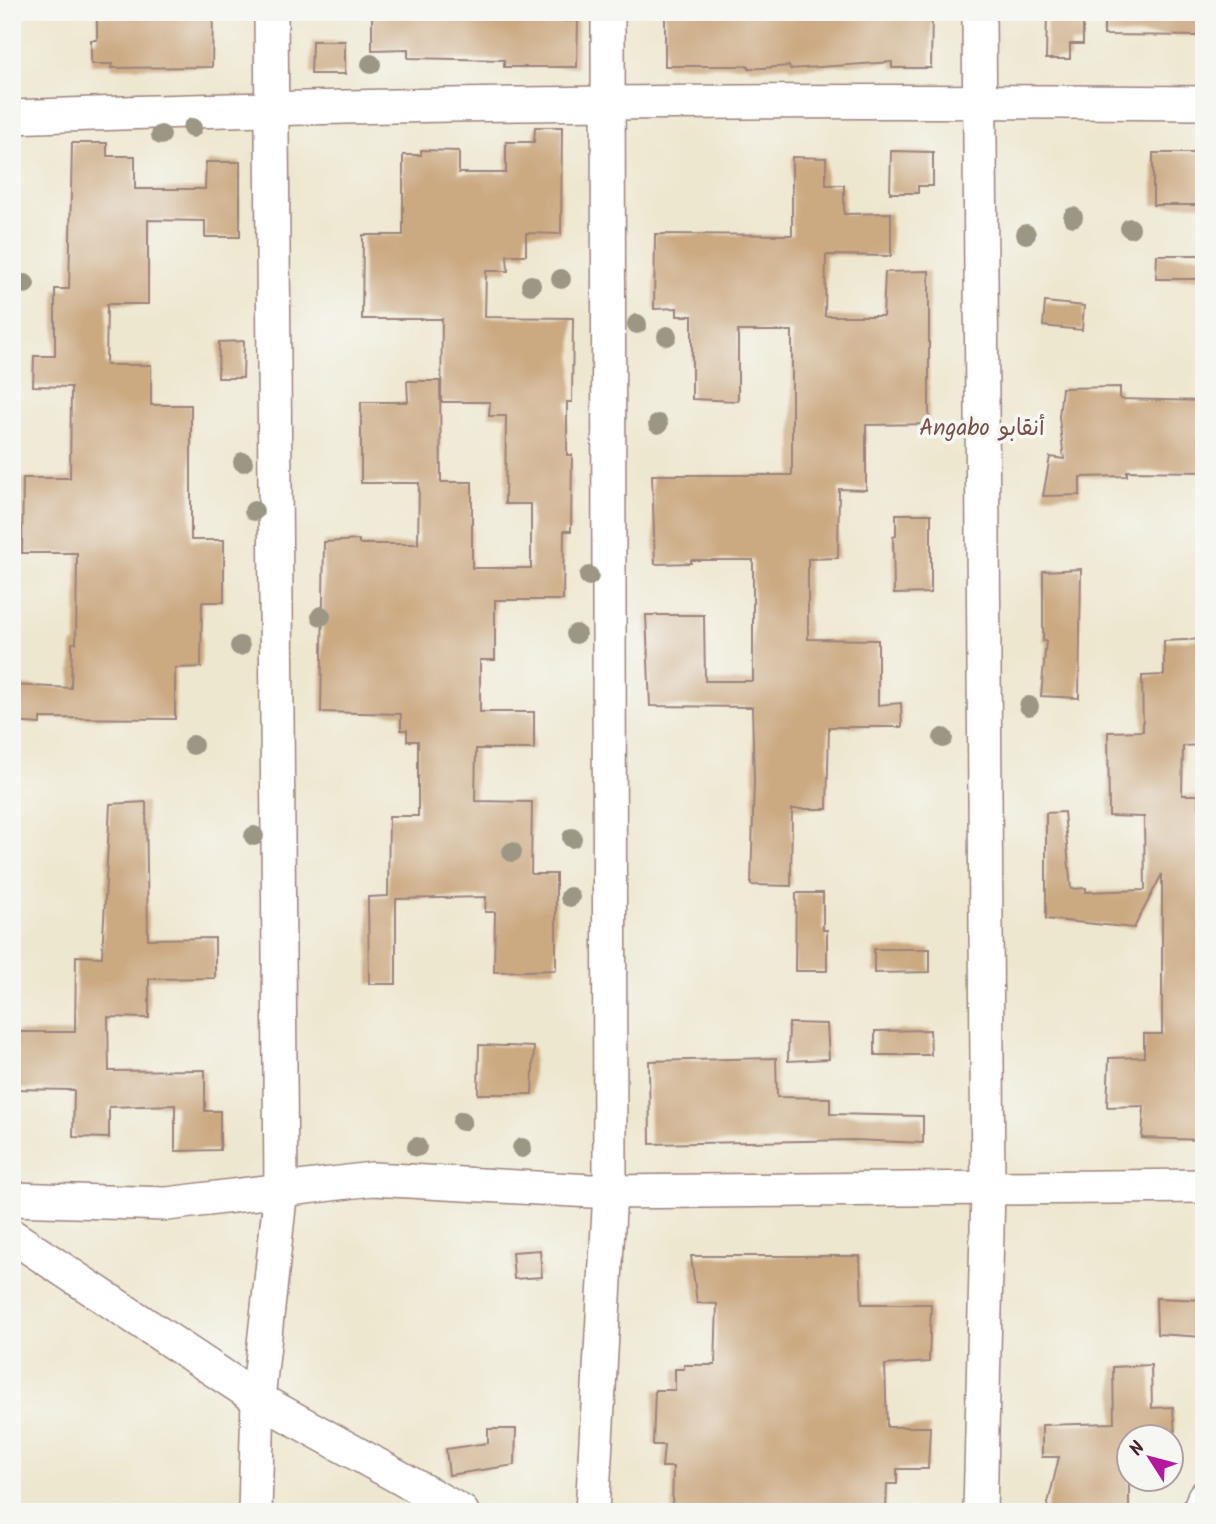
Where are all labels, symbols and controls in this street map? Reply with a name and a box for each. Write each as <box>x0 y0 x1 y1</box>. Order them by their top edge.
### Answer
district label: Angabo أنقابو <box>919 411 1045 447</box>
north arrow <box>1114 1422 1184 1492</box>
text: N <box>1122 1436 1154 1463</box>

